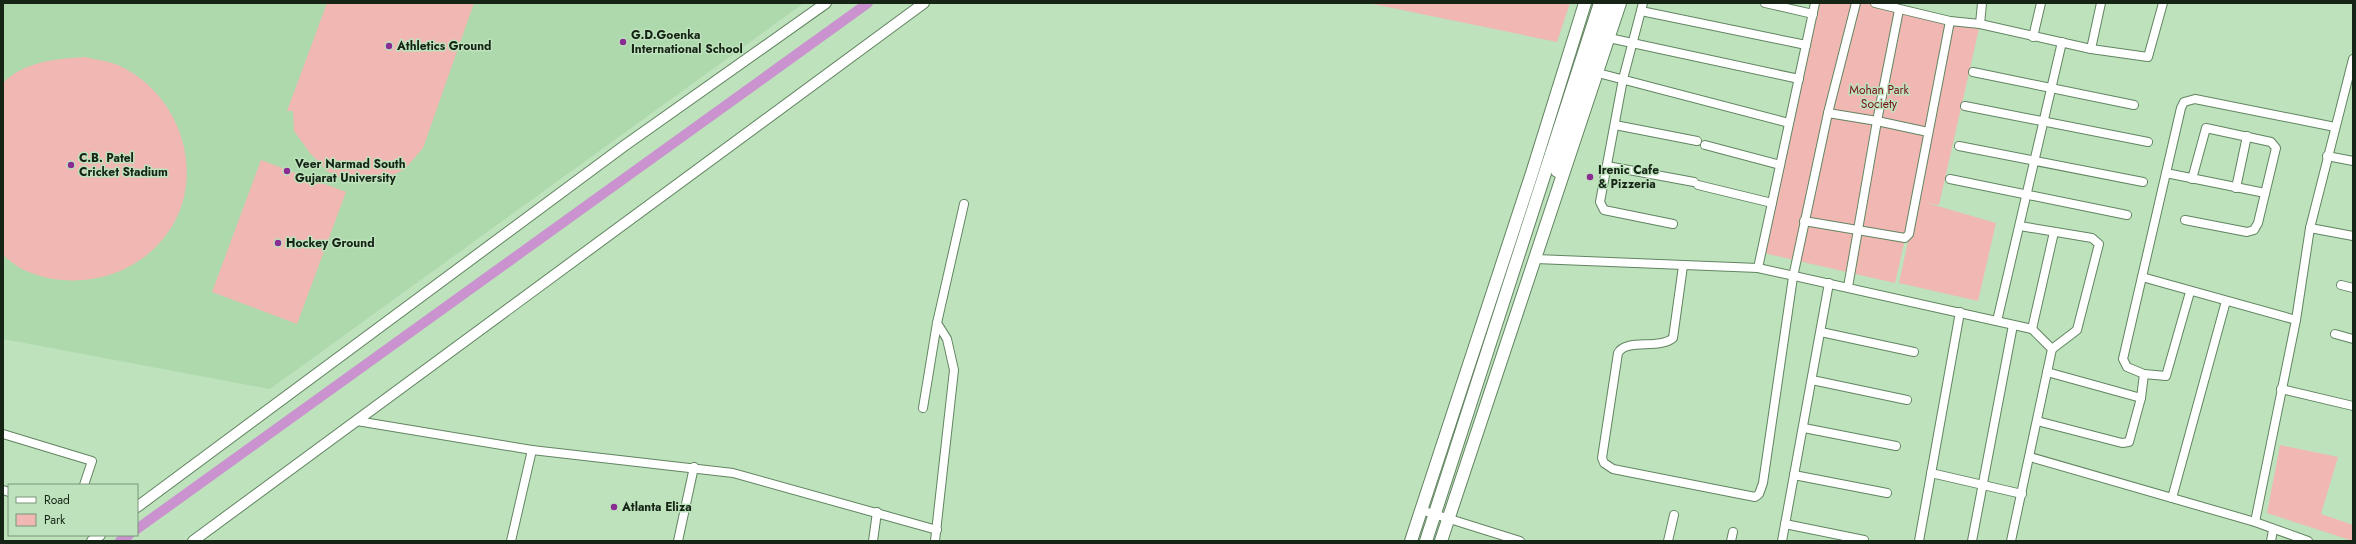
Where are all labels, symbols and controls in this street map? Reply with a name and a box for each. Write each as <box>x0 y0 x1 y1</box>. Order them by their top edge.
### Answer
place label: G.D.Goenka International School <box>631 26 743 58</box>
place label: Athletics Ground <box>396 37 492 55</box>
marker: G.D.Goenka International School <box>618 37 628 47</box>
marker: Athletics Ground <box>384 41 394 51</box>
park label: Mohan Park Society <box>1849 81 1910 113</box>
place label: C.B. Patel Cricket Stadium <box>79 149 168 181</box>
place label: Veer Narmad South Gujarat University <box>294 155 406 187</box>
marker: C.B. Patel Cricket Stadium <box>66 160 76 170</box>
place label: Irenic Cafe & Pizzeria <box>1598 161 1659 193</box>
marker: Veer Narmad South Gujarat University <box>282 166 292 176</box>
marker: Irenic Cafe & Pizzeria <box>1585 172 1595 182</box>
place label: Hockey Ground <box>286 234 375 252</box>
marker: Hockey Ground <box>273 238 283 248</box>
legend <box>8 484 138 536</box>
text: Road <box>44 491 70 509</box>
place label: Atlanta Eliza <box>621 498 692 516</box>
marker: Atlanta Eliza <box>609 502 619 512</box>
text: Park <box>44 511 66 529</box>

